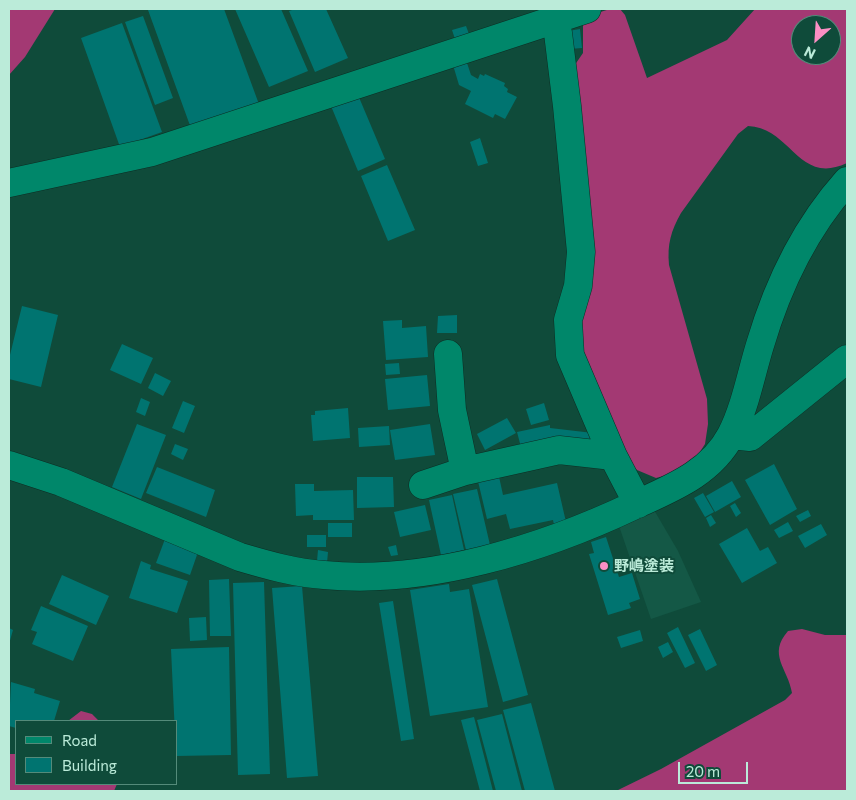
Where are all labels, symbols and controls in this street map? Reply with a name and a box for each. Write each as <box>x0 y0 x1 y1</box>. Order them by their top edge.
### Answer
north arrow <box>791 15 841 65</box>
text: N <box>801 43 818 63</box>
place label: 野嶋塗装 <box>614 557 674 575</box>
marker: 野嶋塗装 <box>598 560 610 572</box>
legend <box>15 720 178 785</box>
text: Road <box>62 731 97 749</box>
scale bar <box>681 752 751 784</box>
text: Building <box>62 756 117 774</box>
text: 20 m <box>686 762 720 780</box>

